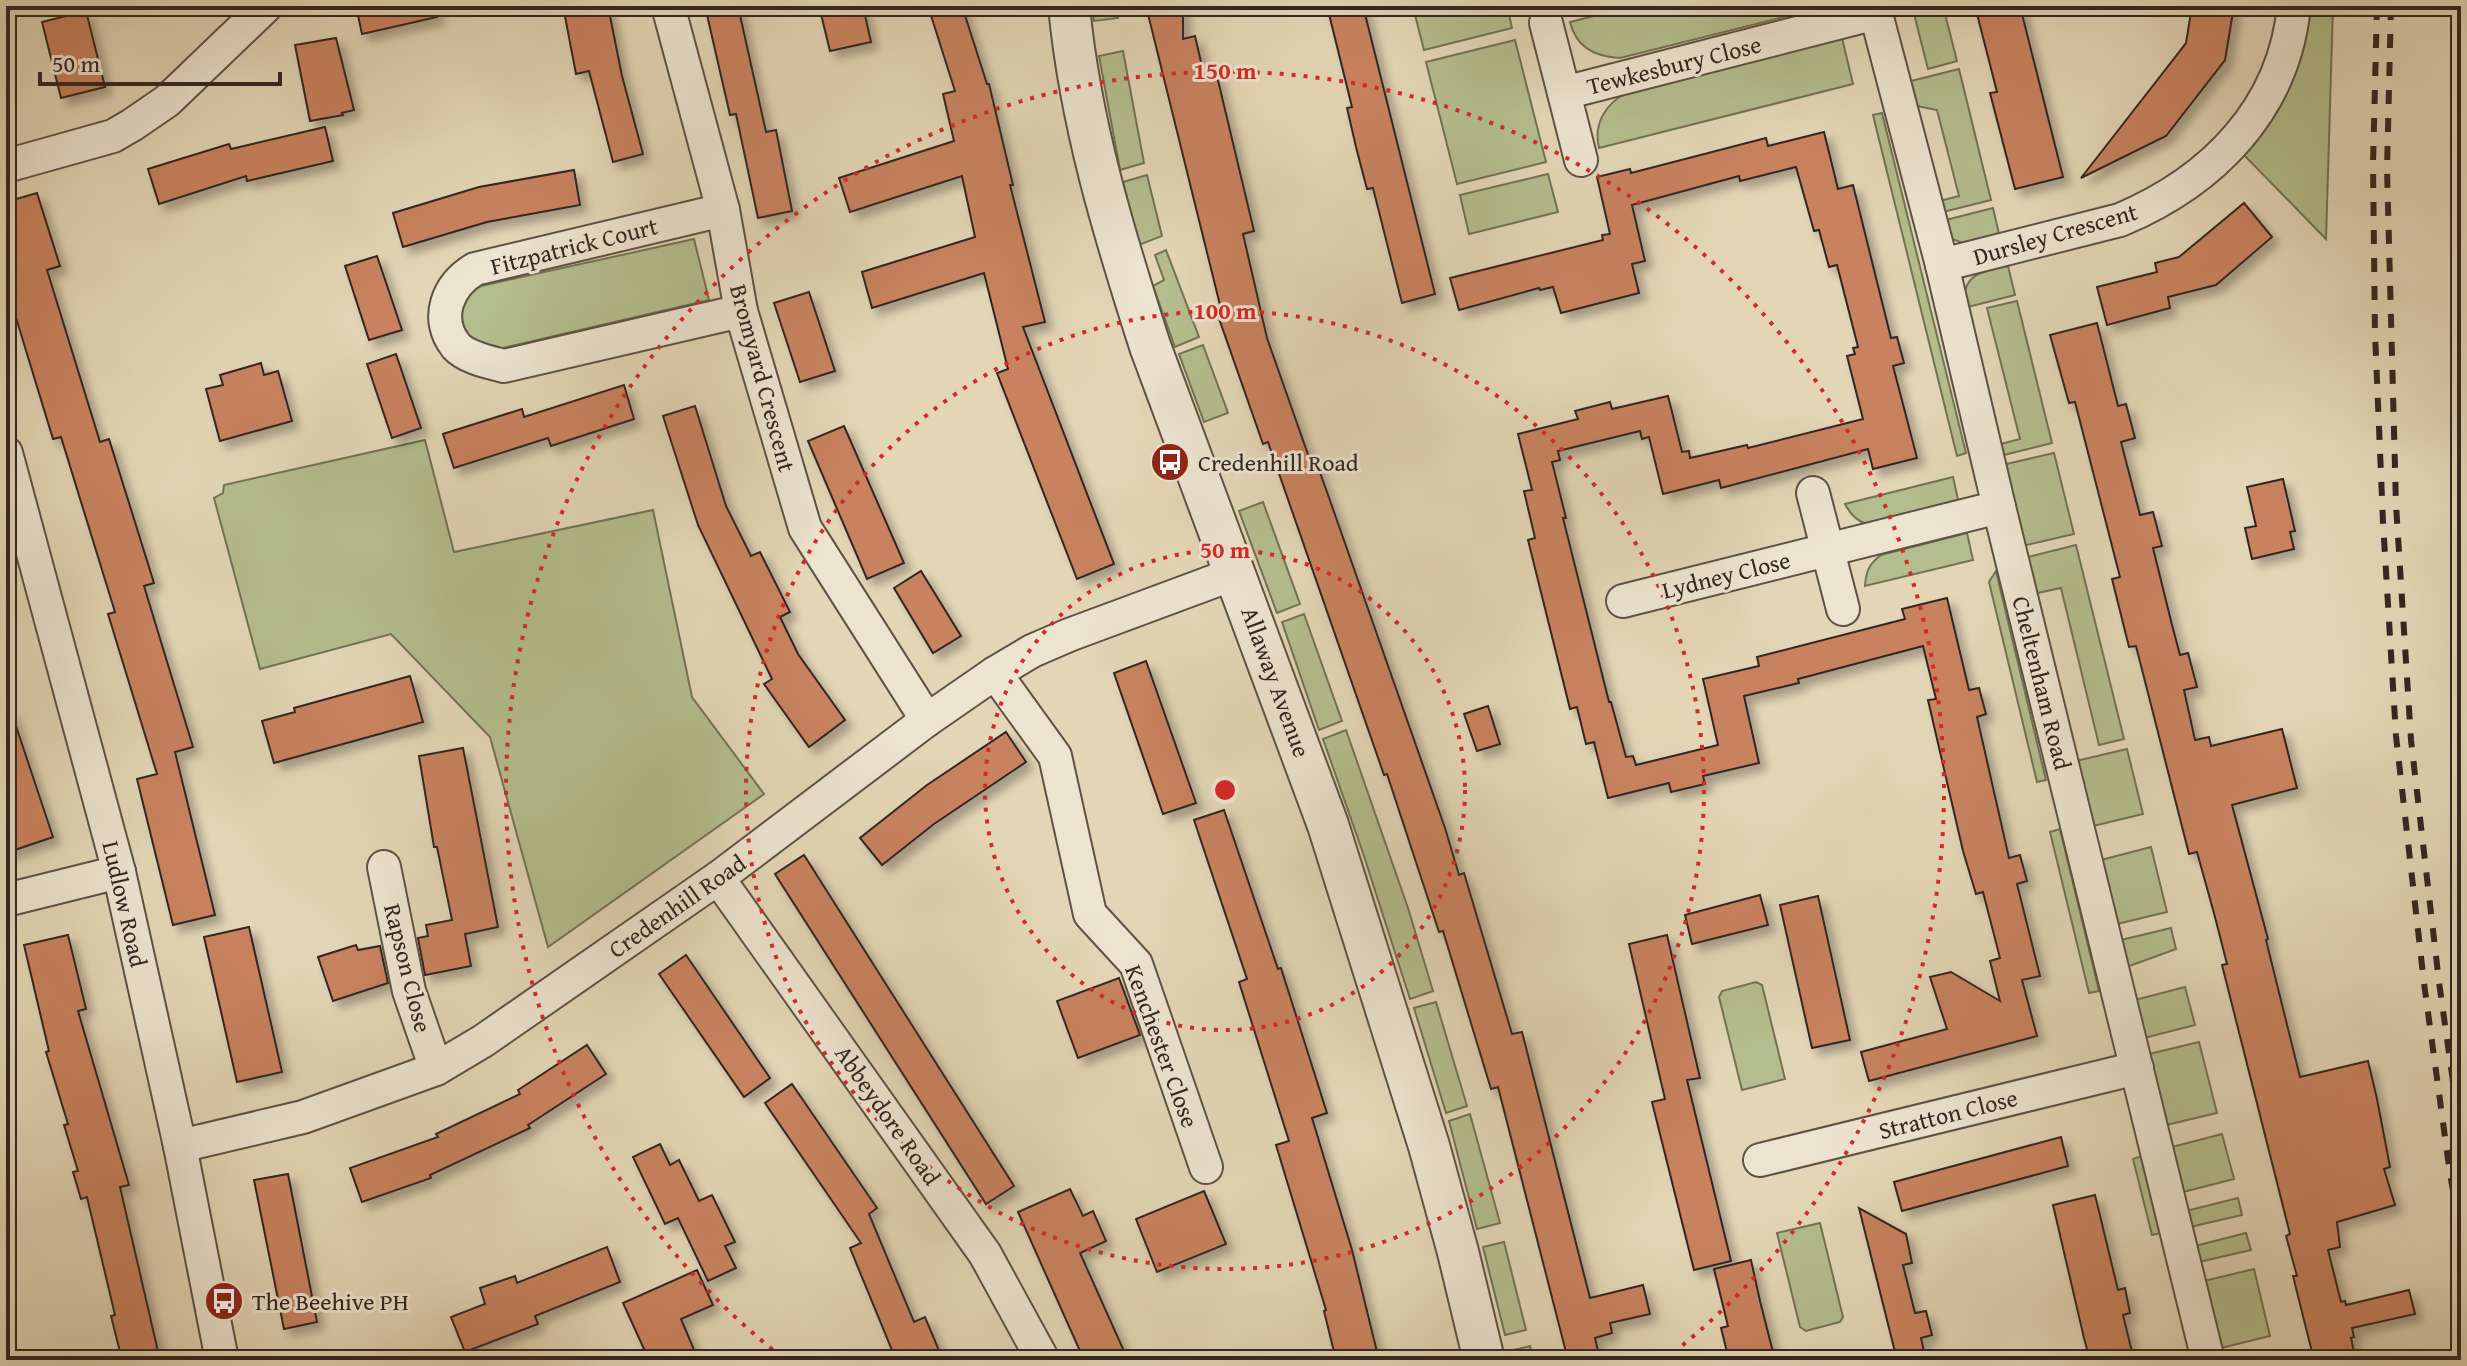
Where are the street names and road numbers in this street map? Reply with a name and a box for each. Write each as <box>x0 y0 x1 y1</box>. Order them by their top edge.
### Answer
street label: Tewkesbury Close <box>1583 26 1765 104</box>
street label: Dursley Crescent <box>1969 194 2142 274</box>
street label: Fitzpatrick Court <box>487 208 662 284</box>
street label: Bromyard Crescent <box>721 280 805 476</box>
street label: Lydney Close <box>1658 542 1794 608</box>
street label: Cheltenham Road <box>2004 593 2081 774</box>
street label: Allaway Avenue <box>1233 602 1319 762</box>
street label: Ludlow Road <box>93 837 157 971</box>
street label: Credenhill Road <box>601 846 753 966</box>
street label: Rapson Close <box>375 900 441 1036</box>
street label: Kenchester Close <box>1116 960 1208 1132</box>
street label: Abbeydore Road <box>827 1038 949 1192</box>
street label: Stratton Close <box>1875 1080 2021 1148</box>

